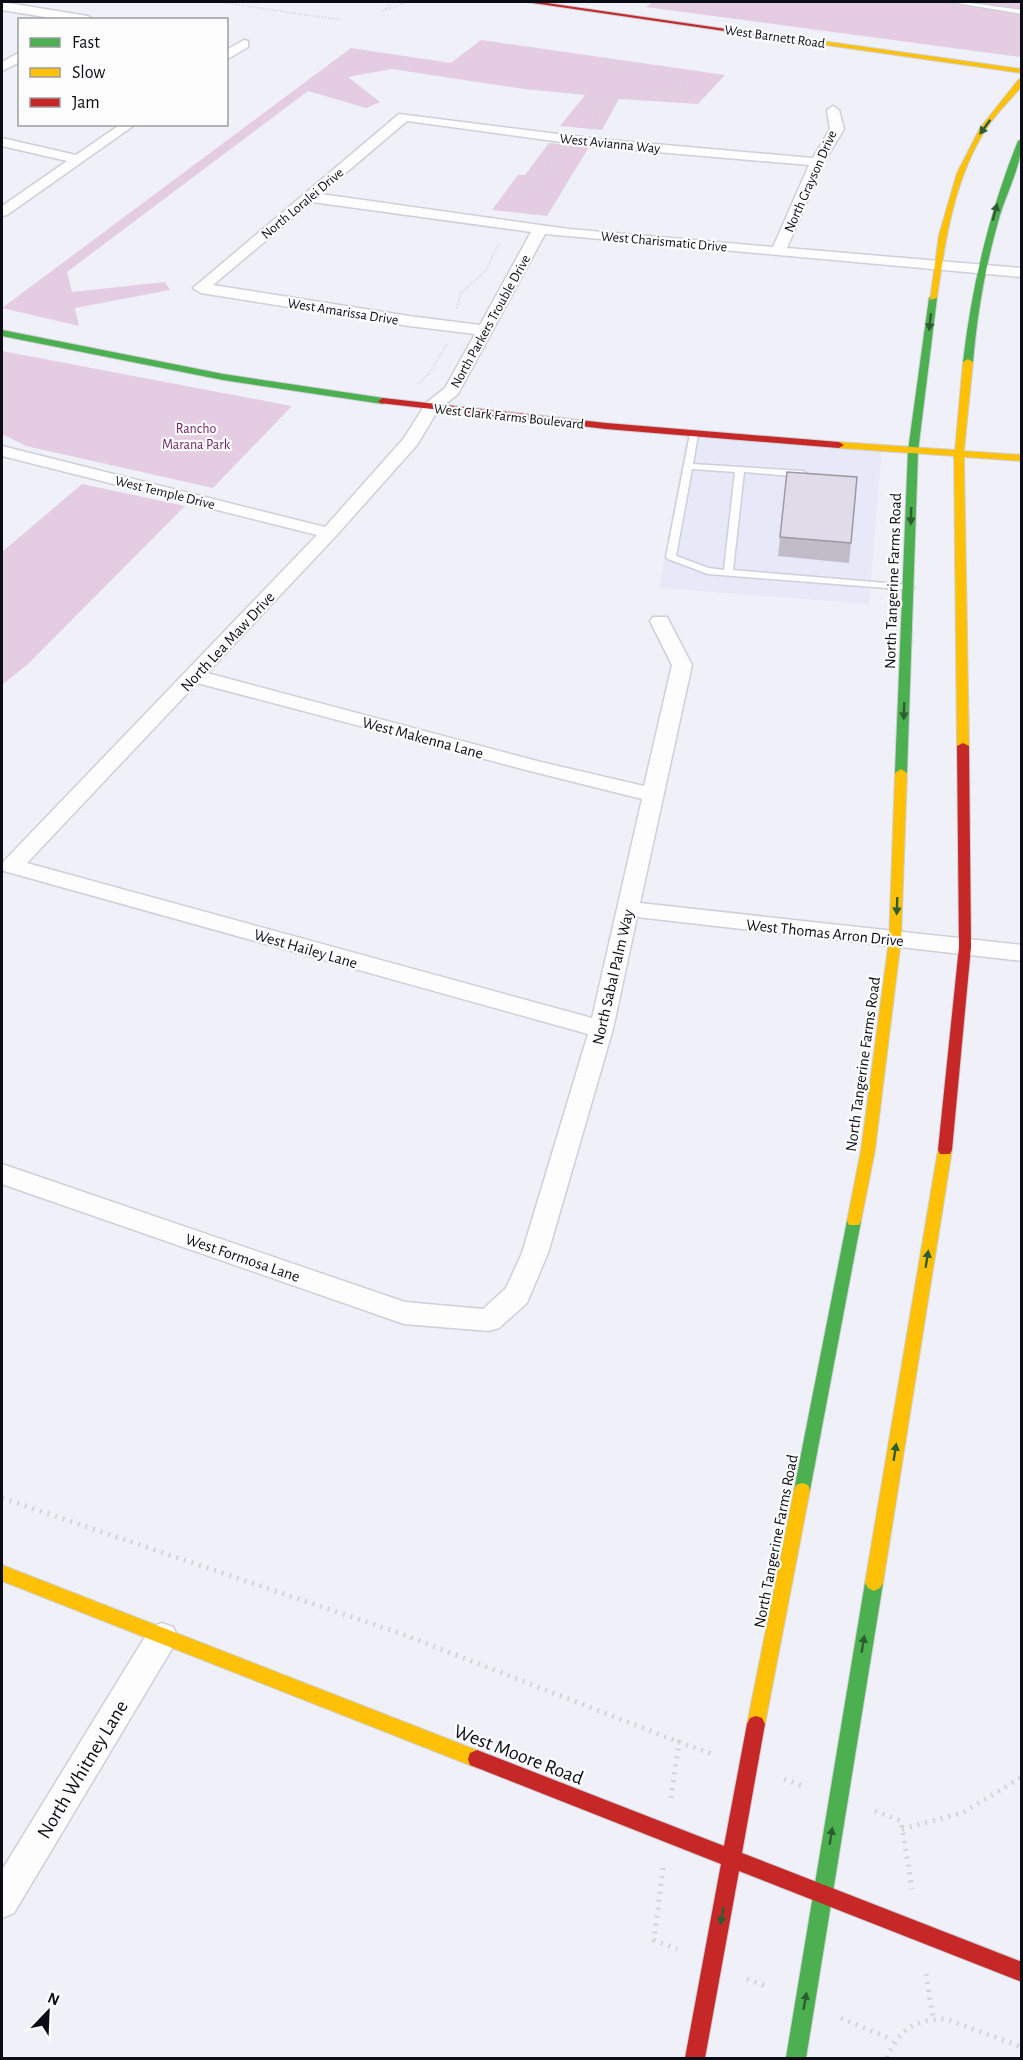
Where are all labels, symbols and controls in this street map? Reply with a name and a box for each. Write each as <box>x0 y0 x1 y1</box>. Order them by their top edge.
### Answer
legend <box>18 18 228 126</box>
street label: West Barnett Road <box>724 23 826 51</box>
text: Fast <box>72 34 100 52</box>
text: Slow <box>72 64 105 82</box>
text: Jam <box>72 94 100 112</box>
one-way arrow <box>979 118 991 134</box>
street label: North Grayson Drive <box>782 128 840 234</box>
street label: West Avianna Way <box>559 132 661 156</box>
street label: North Loralei Drive <box>259 165 346 242</box>
one-way arrow <box>991 202 1000 220</box>
street label: West Charismatic Drive <box>600 230 728 254</box>
street label: North Parkers Trouble Drive <box>448 252 533 390</box>
street label: West Amarissa Drive <box>286 296 399 328</box>
one-way arrow <box>925 313 935 332</box>
street label: West Clark Farms Boulevard <box>433 402 585 432</box>
park label: Rancho Marana Park <box>162 422 231 452</box>
street label: West Temple Drive <box>113 474 216 512</box>
street label: North Tangerine Farms Road <box>882 493 904 669</box>
one-way arrow <box>907 507 916 526</box>
street label: North Lea Maw Drive <box>178 589 278 695</box>
one-way arrow <box>899 701 909 720</box>
street label: West Makenna Lane <box>360 714 485 762</box>
one-way arrow <box>892 896 901 915</box>
street label: North Sabal Palm Way <box>590 908 637 1047</box>
street label: West Thomas Arron Drive <box>745 917 904 949</box>
street label: West Hailey Lane <box>252 927 359 972</box>
street label: North Tangerine Farms Road <box>843 976 883 1153</box>
street label: West Formosa Lane <box>183 1231 302 1285</box>
one-way arrow <box>923 1250 932 1269</box>
one-way arrow <box>891 1442 900 1461</box>
street label: North Tangerine Farms Road <box>751 1453 801 1629</box>
one-way arrow <box>859 1634 868 1653</box>
street label: North Whitney Lane <box>34 1697 132 1842</box>
street label: West Moore Road <box>451 1721 586 1789</box>
one-way arrow <box>827 1827 836 1846</box>
one-way arrow <box>717 1907 726 1926</box>
north arrow <box>18 1982 78 2042</box>
text: N <box>45 1990 62 2009</box>
one-way arrow <box>801 1991 810 2010</box>

